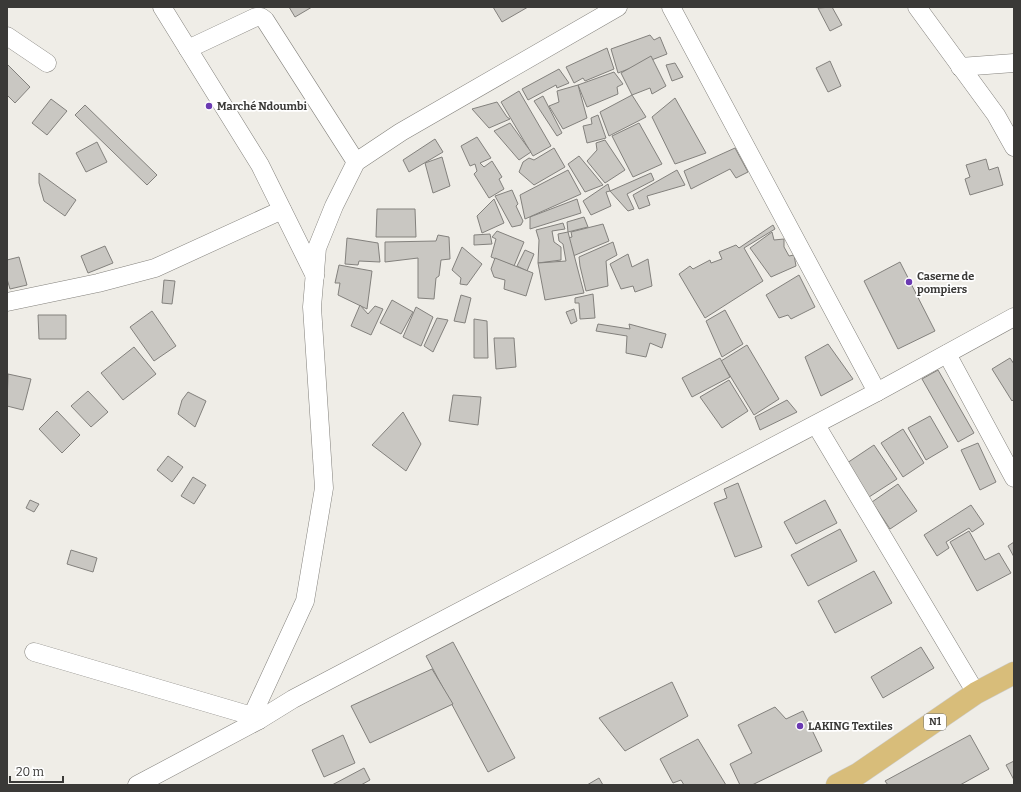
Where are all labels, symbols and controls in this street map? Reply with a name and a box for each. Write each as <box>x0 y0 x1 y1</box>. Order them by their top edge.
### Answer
place label: Marché Ndoumbi <box>217 100 308 113</box>
marker: Marché Ndoumbi <box>204 101 214 111</box>
place label: Caserne de pompiers <box>917 270 974 296</box>
marker: Caserne de pompiers <box>904 277 914 287</box>
road number: N1 <box>924 714 946 730</box>
place label: LAKING Textiles <box>808 720 893 733</box>
marker: LAKING Textiles <box>795 721 805 731</box>
scale bar <box>10 758 63 784</box>
text: 20 m <box>16 765 45 779</box>

